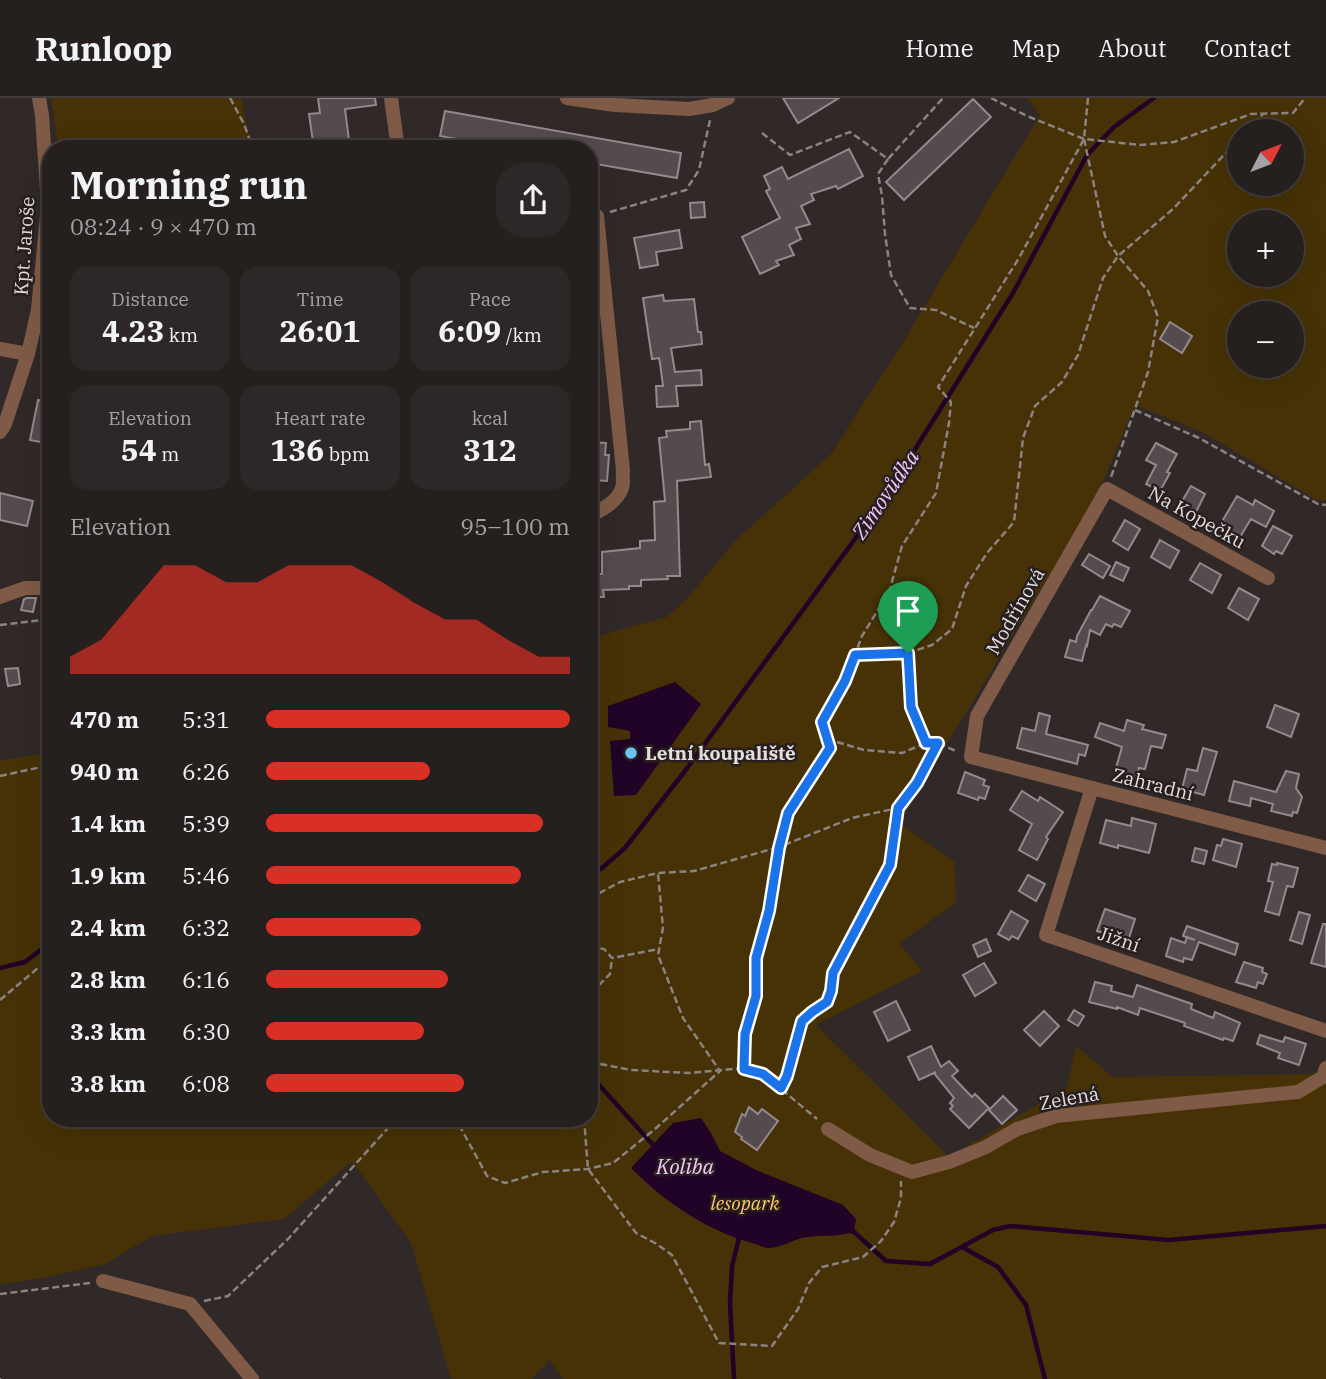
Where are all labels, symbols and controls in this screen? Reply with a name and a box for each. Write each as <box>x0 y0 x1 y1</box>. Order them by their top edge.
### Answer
text: Runloop <box>35 27 173 70</box>
text: Home <box>906 32 974 64</box>
text: Map <box>1012 32 1060 64</box>
text: About <box>1098 32 1166 64</box>
text: Contact <box>1204 32 1291 64</box>
north arrow <box>1227 119 1304 196</box>
map controls <box>1227 119 1304 378</box>
text: Morning run <box>70 160 308 209</box>
button: share <box>496 163 570 237</box>
street label: Kpt. Jaroše <box>9 196 39 296</box>
button: + <box>1227 210 1304 287</box>
text: 08:24 · 9 × 470 m <box>70 211 257 241</box>
text: Distance <box>111 287 189 311</box>
text: Time <box>297 287 343 311</box>
text: Pace <box>469 287 511 311</box>
button: − <box>1227 301 1304 378</box>
text: 4.23 <box>102 311 164 350</box>
text: 26:01 <box>279 311 361 350</box>
text: 6:09 <box>438 311 501 350</box>
text: km <box>164 323 198 347</box>
text: /km <box>501 323 542 347</box>
text: Elevation <box>108 406 192 430</box>
text: Heart rate <box>275 406 365 430</box>
text: kcal <box>472 406 508 430</box>
text: 54 <box>121 430 157 469</box>
text: 136 <box>270 430 324 469</box>
text: 312 <box>463 430 517 469</box>
text: m <box>157 442 179 466</box>
text: bpm <box>324 442 370 466</box>
water label: Zimovůdka <box>844 443 925 545</box>
street label: Na Kopečku <box>1144 480 1250 554</box>
text: Elevation <box>70 511 171 541</box>
text: 95–100 m <box>460 511 570 541</box>
street label: Modřínová <box>981 563 1049 659</box>
pin <box>878 581 938 653</box>
icon: arrive <box>889 592 927 630</box>
text: 470 m <box>70 704 139 734</box>
text: 5:31 <box>182 704 230 734</box>
place label: Letní koupaliště <box>645 741 796 765</box>
marker: Letní koupaliště <box>623 745 639 761</box>
text: 940 m <box>70 756 139 786</box>
text: 6:26 <box>182 756 230 786</box>
street label: Zahradní <box>1110 762 1196 806</box>
text: 1.4 km <box>70 808 146 838</box>
text: 5:39 <box>182 808 230 838</box>
text: 1.9 km <box>70 860 146 890</box>
text: 5:46 <box>182 860 230 890</box>
text: 2.4 km <box>70 912 146 942</box>
text: 6:32 <box>182 912 230 942</box>
street label: Jižní <box>1095 921 1143 957</box>
text: 2.8 km <box>70 964 146 994</box>
text: 6:16 <box>182 964 230 994</box>
text: 3.3 km <box>70 1016 146 1046</box>
text: 6:30 <box>182 1016 230 1046</box>
text: 3.8 km <box>70 1068 146 1098</box>
text: 6:08 <box>182 1068 230 1098</box>
street label: Zelená <box>1037 1081 1101 1115</box>
water label: Koliba <box>655 1152 715 1180</box>
park label: lesopark <box>710 1191 780 1215</box>

